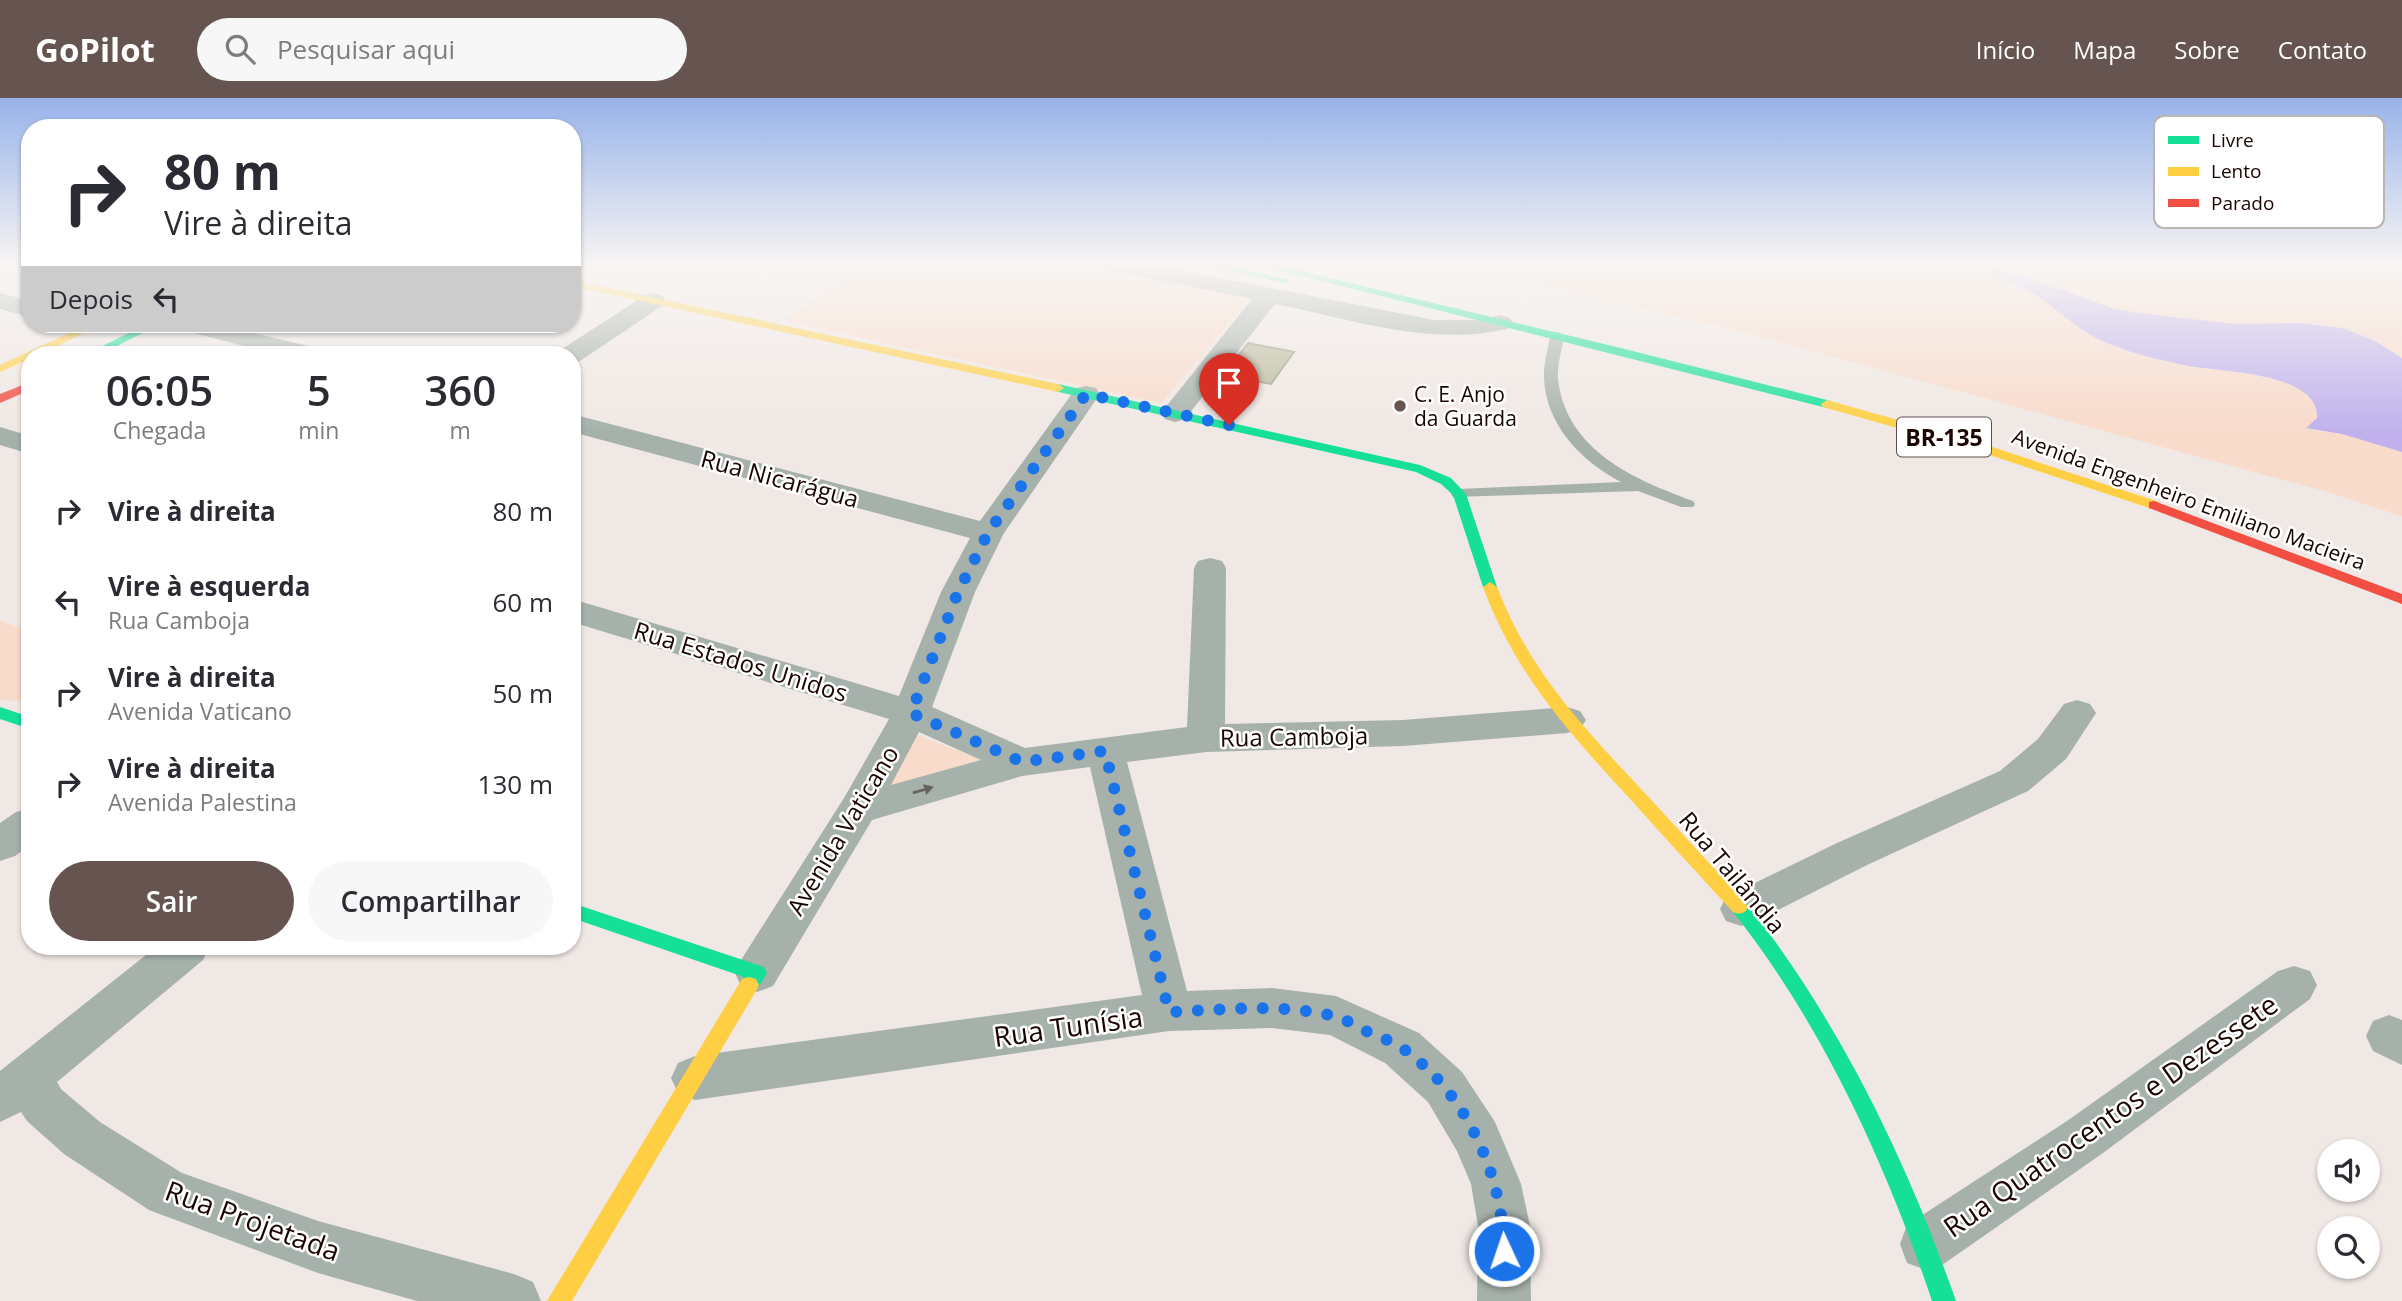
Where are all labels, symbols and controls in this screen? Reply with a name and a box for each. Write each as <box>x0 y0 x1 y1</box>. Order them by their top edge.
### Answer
search box <box>197 18 687 81</box>
text: GoPilot <box>35 27 155 72</box>
icon: search <box>221 30 259 68</box>
text: Pesquisar aqui <box>277 31 455 67</box>
text: Início <box>1976 33 2035 66</box>
text: Mapa <box>2073 33 2136 66</box>
text: Sobre <box>2174 33 2240 66</box>
text: Contato <box>2278 33 2367 66</box>
legend <box>2154 116 2384 228</box>
text: Livre <box>2211 127 2254 153</box>
text: 80 m <box>164 138 281 204</box>
icon: right <box>49 147 140 238</box>
text: Lento <box>2211 158 2261 184</box>
text: Parado <box>2211 190 2274 216</box>
text: Vire à direita <box>164 201 353 244</box>
icon: left <box>147 280 185 318</box>
text: Depois <box>49 281 133 317</box>
pin <box>1199 353 1259 425</box>
text: 06:05 <box>106 361 213 418</box>
text: 5 <box>307 361 331 418</box>
text: 360 <box>424 361 496 418</box>
icon: arrive <box>1210 364 1248 402</box>
place label: C. E. Anjo da Guarda <box>1414 380 1517 432</box>
marker: C. E. Anjo da Guarda <box>1392 398 1408 414</box>
text: Chegada <box>113 414 206 446</box>
text: min <box>298 414 339 446</box>
text: m <box>450 414 471 446</box>
road number: BR-135 <box>1897 418 1991 456</box>
street label: Avenida Engenheiro Emiliano Macieira <box>2009 422 2369 576</box>
street label: Rua Nicarágua <box>697 441 863 515</box>
icon: right <box>49 492 87 530</box>
text: Vire à direita <box>108 493 276 529</box>
text: 80 m <box>492 493 553 529</box>
text: Vire à esquerda <box>108 568 310 604</box>
icon: left <box>49 583 87 621</box>
text: 60 m <box>492 584 553 620</box>
text: Rua Camboja <box>108 604 250 636</box>
street label: Rua Estados Unidos <box>630 613 852 709</box>
text: Vire à direita <box>108 659 276 695</box>
icon: right <box>49 674 87 712</box>
text: 50 m <box>492 675 553 711</box>
text: Avenida Vaticano <box>108 695 292 727</box>
street label: Rua Camboja <box>1220 718 1368 754</box>
street label: Avenida Vaticano <box>778 739 906 921</box>
text: Vire à direita <box>108 750 276 786</box>
icon: right <box>49 765 87 803</box>
text: 130 m <box>478 766 553 802</box>
one-way arrow <box>913 785 934 795</box>
text: Avenida Palestina <box>108 786 297 818</box>
street label: Rua Tailândia <box>1672 804 1794 940</box>
button: Sair <box>49 861 294 941</box>
button: Compartilhar <box>308 861 553 941</box>
street label: Rua Quatrocentos e Dezessete <box>1935 985 2285 1245</box>
street label: Rua Tunísia <box>991 997 1145 1055</box>
map controls <box>2317 1139 2380 1279</box>
button: sound <box>2317 1139 2380 1202</box>
street label: Rua Projetada <box>160 1171 346 1269</box>
position arrow <box>1467 1214 1541 1288</box>
button: search <box>2317 1216 2380 1279</box>

